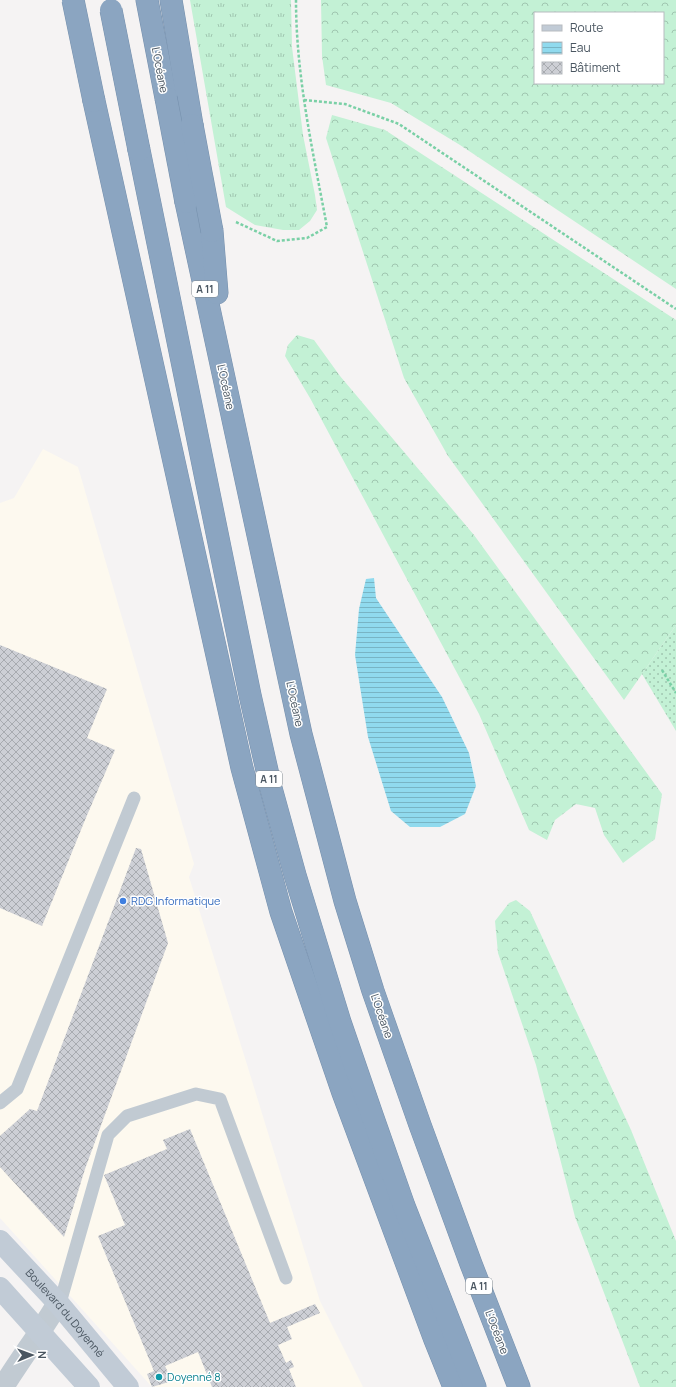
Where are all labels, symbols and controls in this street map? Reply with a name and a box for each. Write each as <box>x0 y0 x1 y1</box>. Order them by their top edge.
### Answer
legend <box>534 12 664 84</box>
text: Route <box>570 19 603 36</box>
text: Eau <box>570 39 591 56</box>
street label: L’Océane <box>149 46 172 95</box>
text: Bâtiment <box>570 59 621 76</box>
road number: A 11 <box>192 281 218 297</box>
street label: L’Océane <box>214 363 239 412</box>
street label: L’Océane <box>283 680 308 729</box>
road number: A 11 <box>256 771 282 787</box>
place label: RDG Informatique <box>131 893 221 908</box>
marker: RDG Informatique <box>118 896 128 906</box>
street label: L’Océane <box>368 992 397 1041</box>
street label: Boulevard du Doyenné <box>23 1265 108 1361</box>
road number: A 11 <box>466 1278 492 1294</box>
street label: L’Océane <box>482 1308 513 1357</box>
north arrow <box>12 1335 52 1375</box>
text: N <box>35 1351 50 1359</box>
place label: Doyenné 8 <box>167 1369 221 1384</box>
marker: Doyenné 8 <box>154 1372 164 1382</box>

